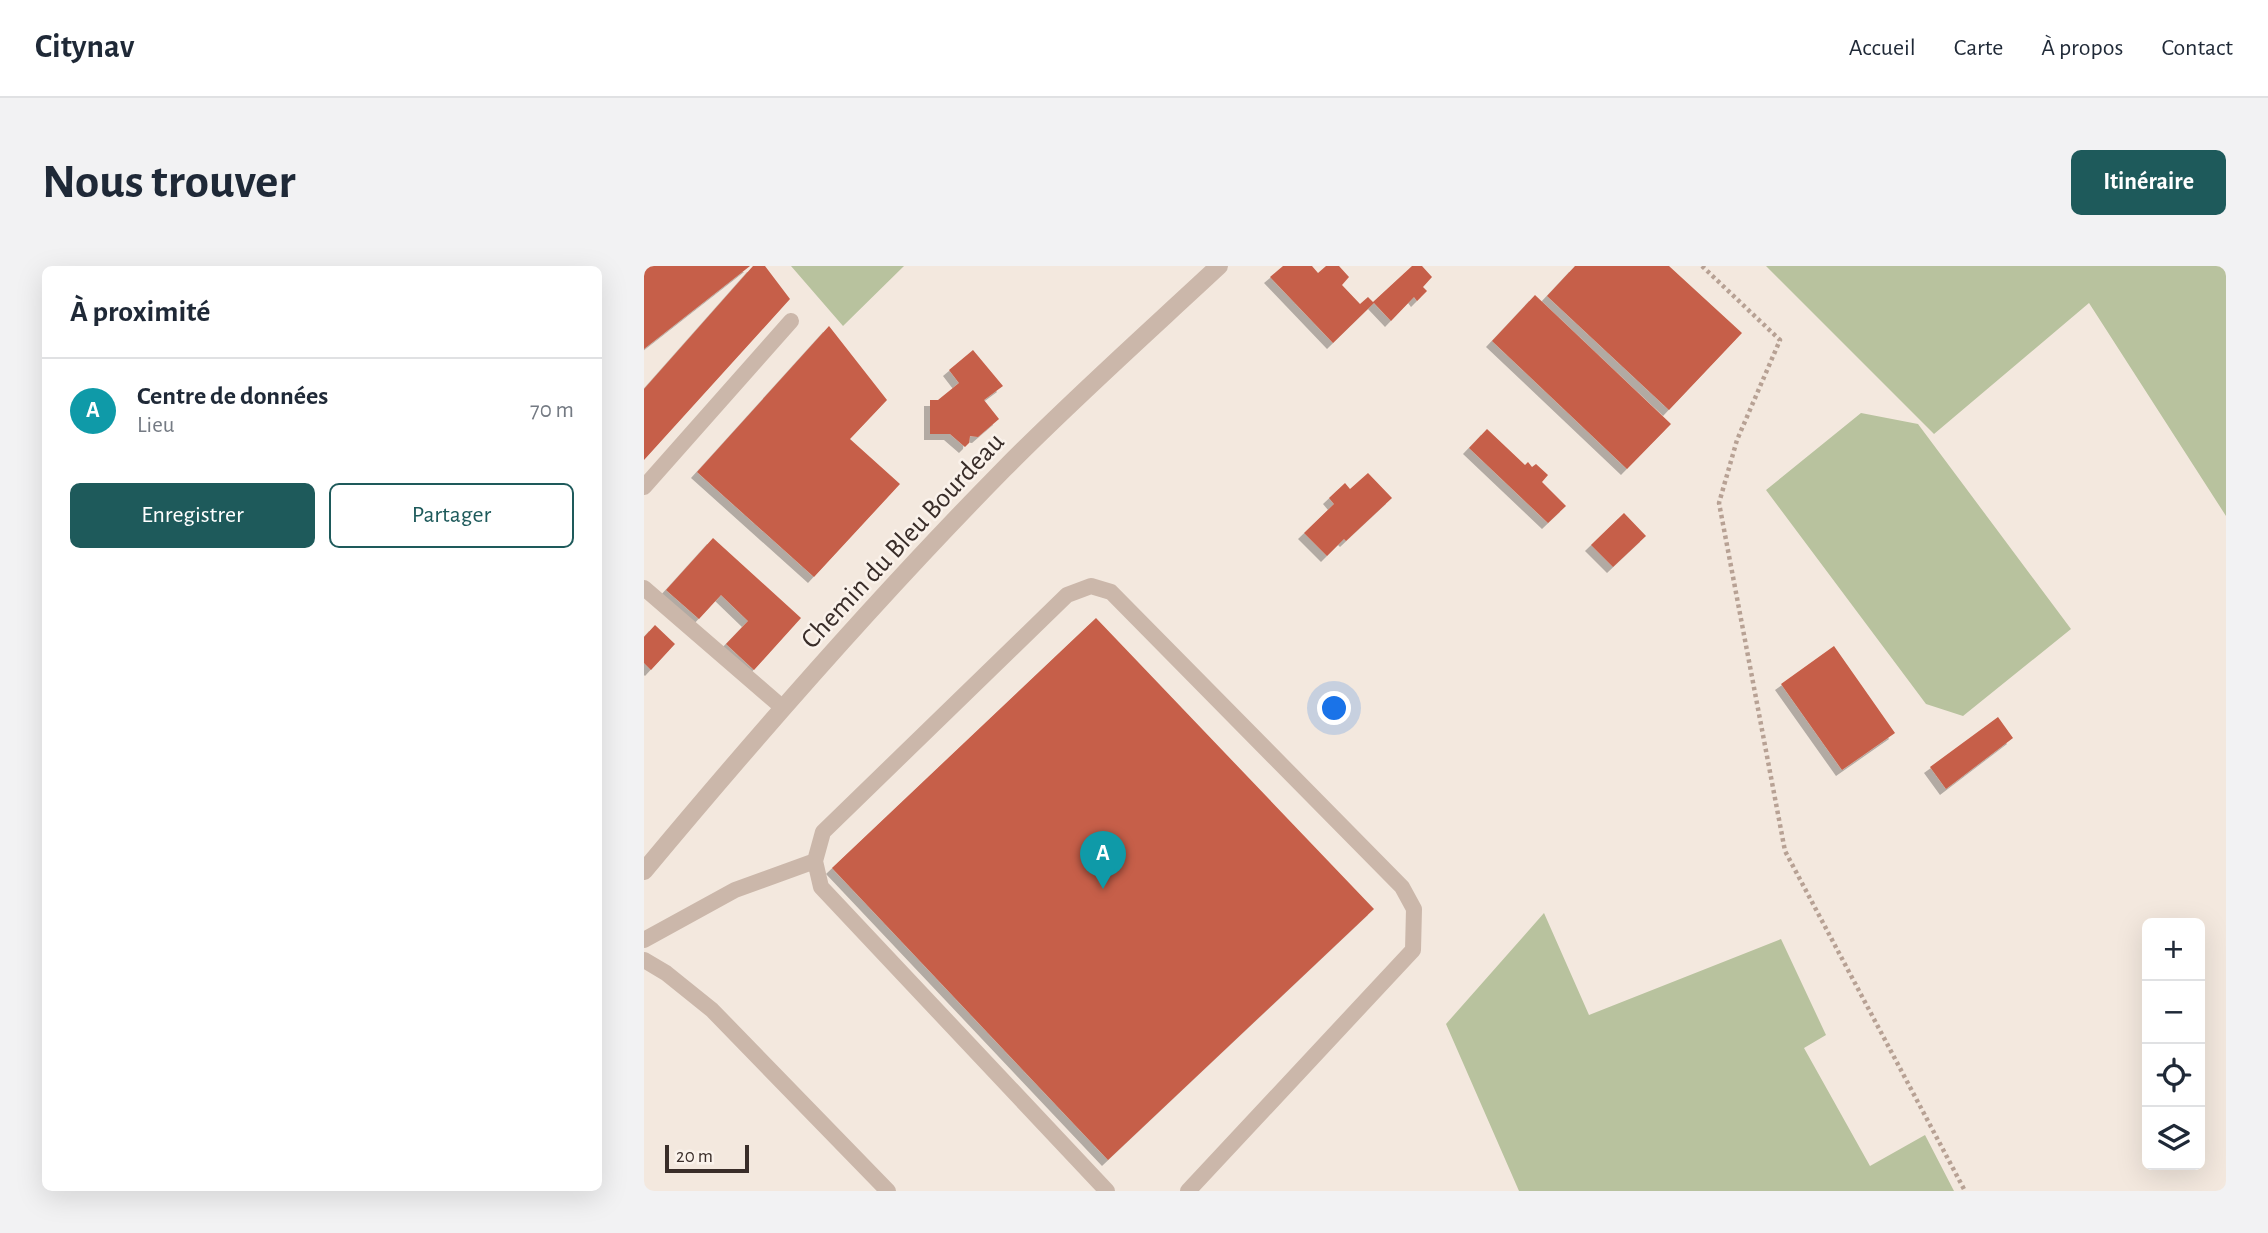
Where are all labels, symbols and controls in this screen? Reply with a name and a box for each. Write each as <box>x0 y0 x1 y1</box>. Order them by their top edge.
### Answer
text: Citynav <box>35 31 134 64</box>
text: Accueil <box>1849 36 1916 60</box>
text: Carte <box>1954 36 2003 60</box>
text: À propos <box>2041 36 2123 60</box>
text: Contact <box>2161 36 2233 60</box>
button: Itinéraire <box>2071 150 2226 215</box>
text: Nous trouver <box>42 158 296 207</box>
text: À proximité <box>70 297 210 327</box>
text: Centre de données <box>137 383 328 409</box>
text: A <box>86 399 100 422</box>
text: 70 m <box>530 399 574 422</box>
text: Lieu <box>137 414 174 437</box>
street label: Chemin du Bleu Bourdeau <box>796 428 1010 654</box>
button: Enregistrer <box>70 483 315 548</box>
button: Partager <box>329 483 574 548</box>
your location <box>1317 691 1351 725</box>
pin: A <box>1080 831 1126 889</box>
map controls <box>2142 918 2205 1170</box>
button: + <box>2142 918 2205 981</box>
button: − <box>2142 981 2205 1044</box>
button: locate <box>2142 1044 2205 1107</box>
button: layers <box>2142 1107 2205 1170</box>
scale bar <box>665 1142 749 1174</box>
text: 20 m <box>676 1147 713 1166</box>

